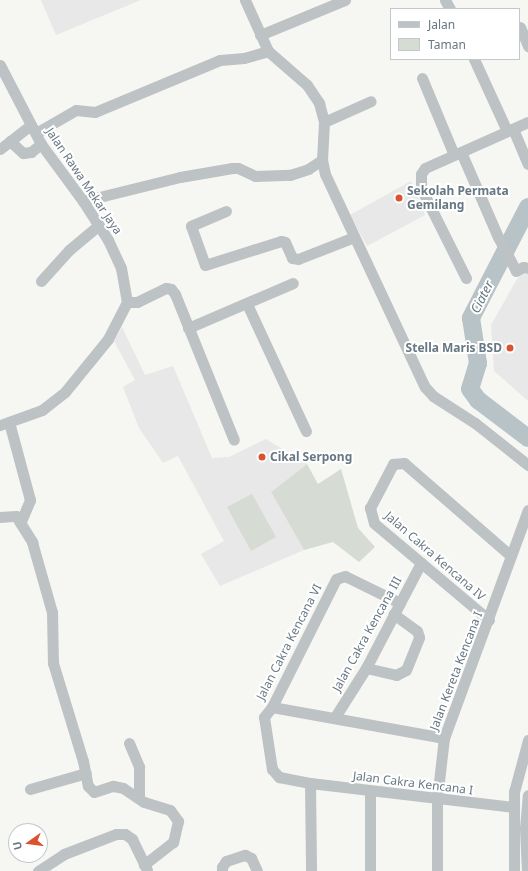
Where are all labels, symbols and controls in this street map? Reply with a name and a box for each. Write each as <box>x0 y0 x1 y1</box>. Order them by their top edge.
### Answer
legend <box>390 8 520 60</box>
text: Jalan <box>428 16 455 33</box>
text: Taman <box>428 36 466 53</box>
street label: Jalan Rawa Mekar Jaya <box>43 125 125 237</box>
place label: Sekolah Permata Gemilang <box>407 184 509 212</box>
marker: Sekolah Permata Gemilang <box>394 193 404 203</box>
water label: Ciater <box>467 278 497 316</box>
place label: Stella Maris BSD <box>406 341 502 355</box>
marker: Stella Maris BSD <box>505 343 515 353</box>
place label: Cikal Serpong <box>270 450 352 464</box>
marker: Cikal Serpong <box>257 452 267 462</box>
street label: Jalan Cakra Kencana IV <box>382 508 488 604</box>
street label: Jalan Cakra Kencana III <box>329 574 405 694</box>
street label: Jalan Cakra Kencana VI <box>253 582 325 702</box>
street label: Jalan Kereta Kencana I <box>427 610 485 732</box>
street label: Jalan Cakra Kencana I <box>352 768 474 798</box>
north arrow <box>8 823 48 863</box>
text: U <box>9 840 25 852</box>

